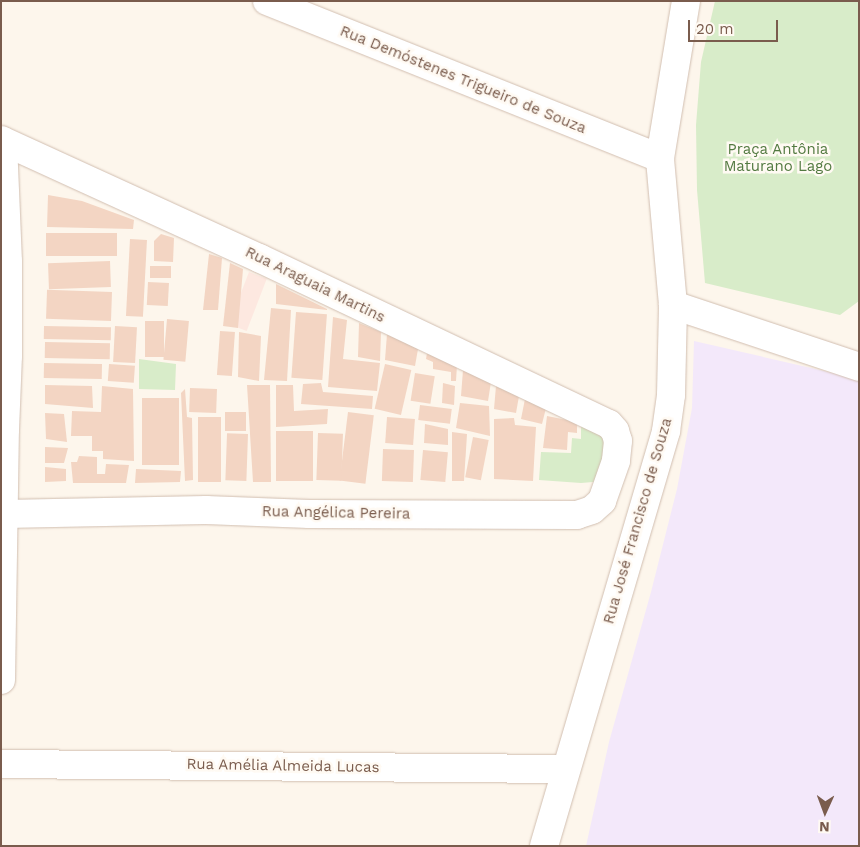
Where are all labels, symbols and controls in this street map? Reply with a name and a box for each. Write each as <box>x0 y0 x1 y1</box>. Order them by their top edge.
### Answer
scale bar <box>690 10 780 42</box>
text: 20 m <box>696 20 734 38</box>
street label: Rua Demóstenes Trigueiro de Souza <box>337 22 589 138</box>
park label: Praça Antônia Maturano Lago <box>724 140 832 175</box>
street label: Rua Araguaia Martins <box>242 243 388 327</box>
street label: Rua José Francisco de Souza <box>600 416 676 626</box>
street label: Rua Angélica Pereira <box>261 503 411 523</box>
street label: Rua Amélia Almeida Lucas <box>185 755 381 777</box>
north arrow <box>800 787 850 837</box>
text: N <box>819 819 830 835</box>

